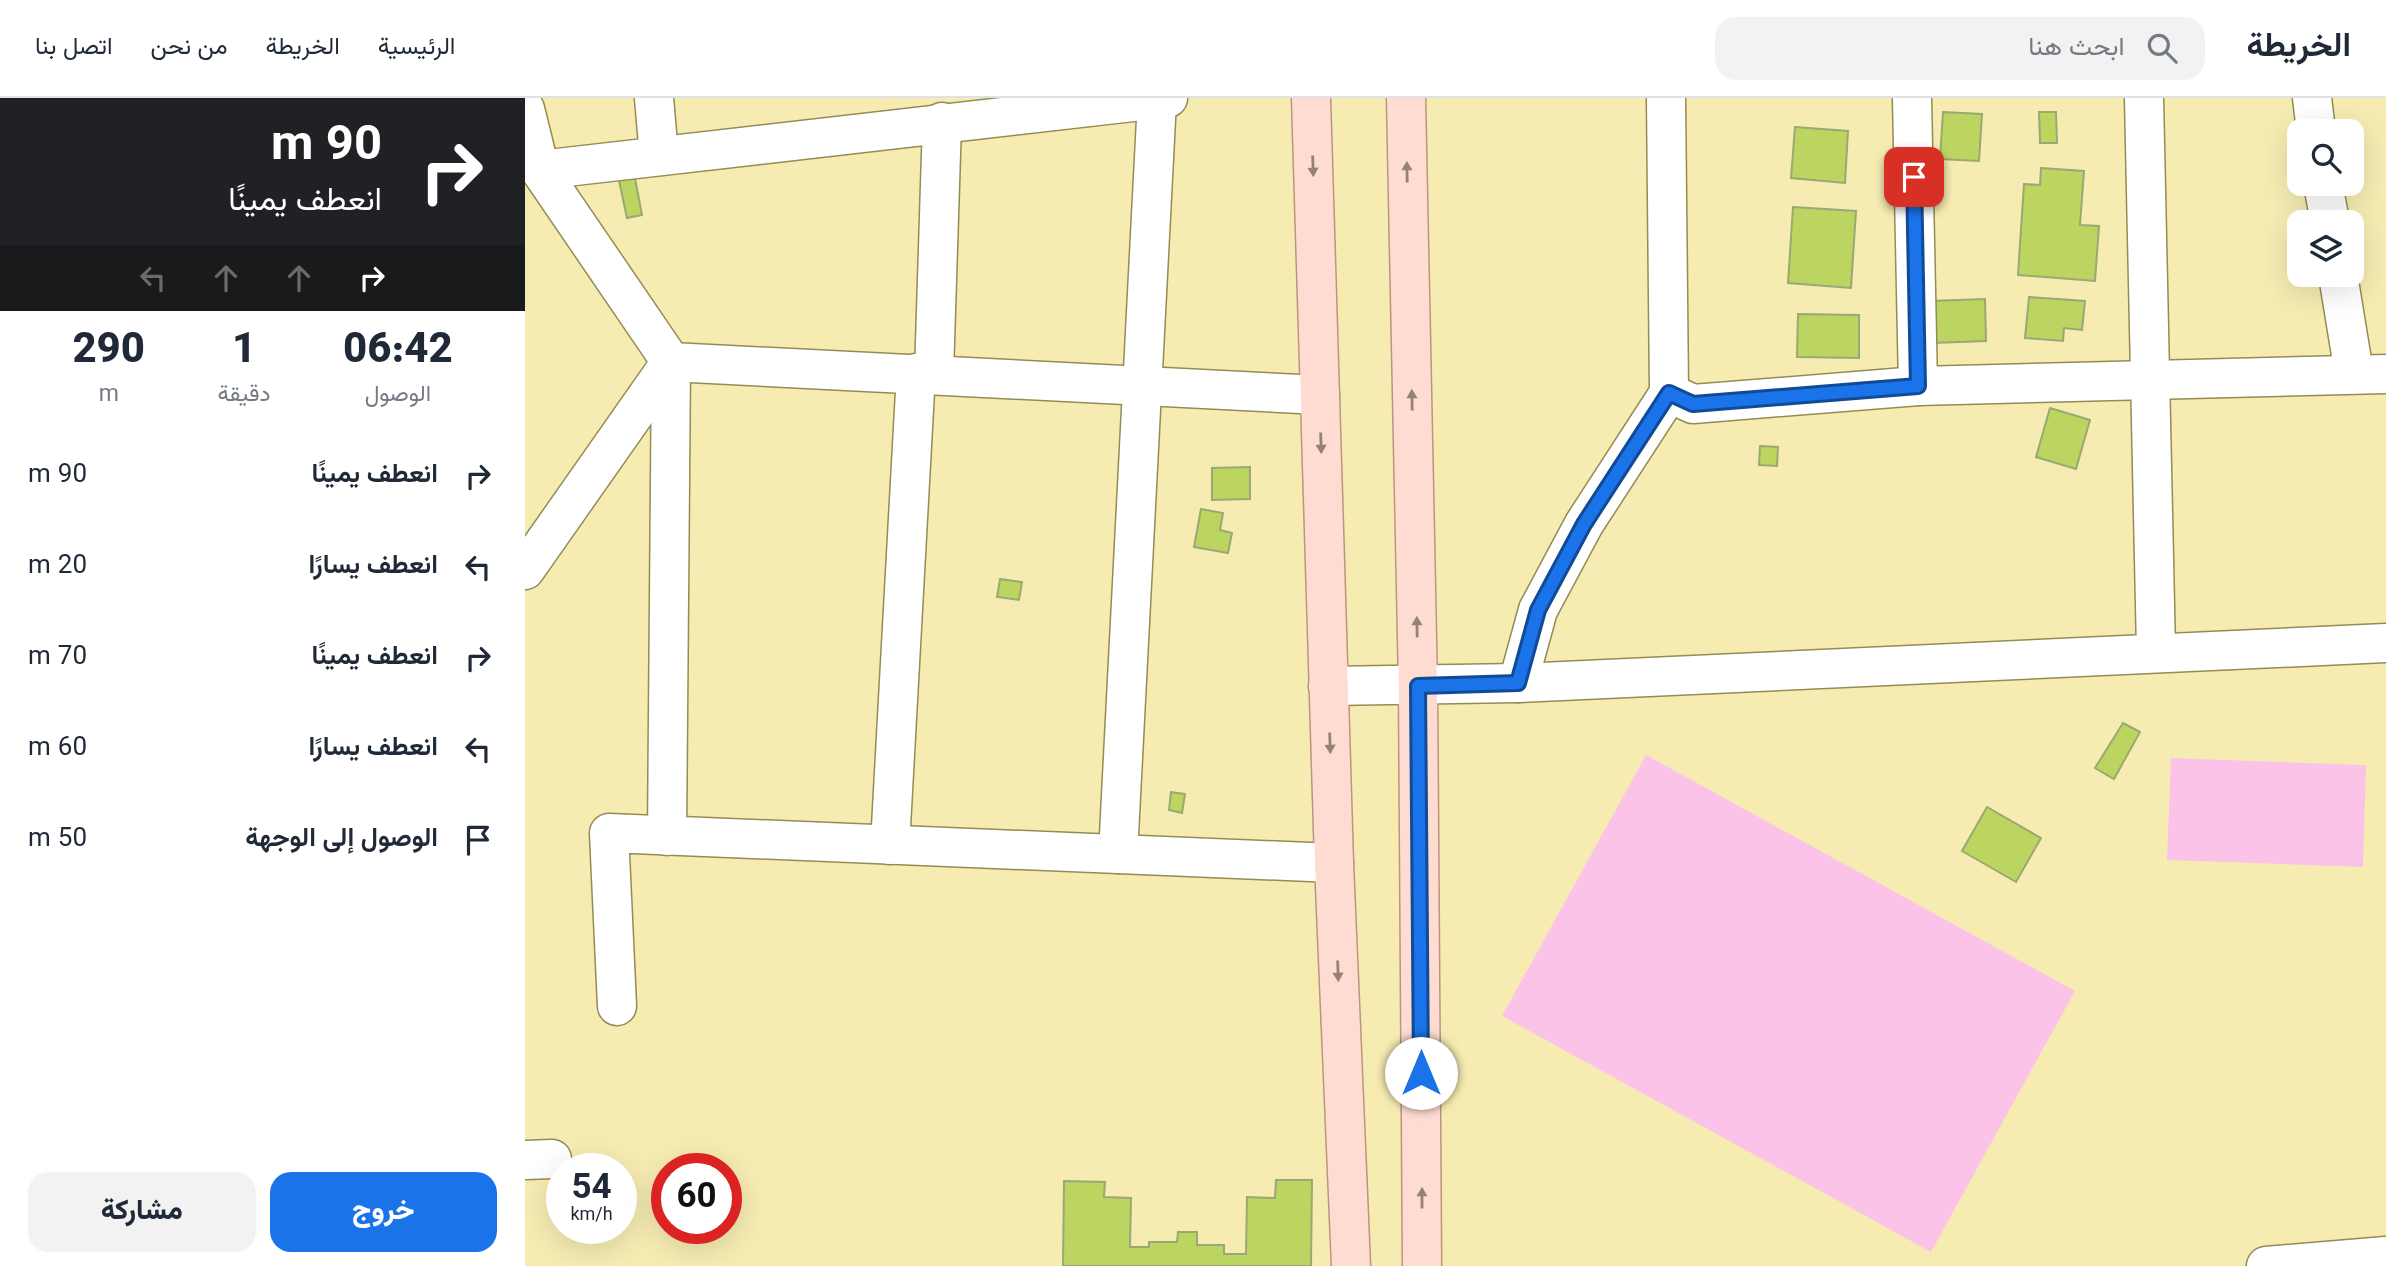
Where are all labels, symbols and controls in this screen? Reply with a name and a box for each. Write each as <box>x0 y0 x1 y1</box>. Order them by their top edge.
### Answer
search box <box>1715 17 2205 80</box>
text: الخريطة <box>2247 22 2351 74</box>
text: ابحث هنا <box>2028 28 2125 69</box>
text: اتصل بنا <box>35 29 113 67</box>
text: من نحن <box>151 29 228 67</box>
text: الخريطة <box>266 29 340 67</box>
text: الرئيسية <box>378 29 455 67</box>
icon: search <box>2143 29 2181 67</box>
text: 90 m <box>271 109 382 185</box>
map controls <box>2287 119 2364 287</box>
button: search <box>2287 119 2364 196</box>
icon: right <box>406 126 497 217</box>
pin <box>1884 147 1944 207</box>
one-way arrow <box>1307 155 1318 177</box>
icon: arrive <box>1895 158 1933 196</box>
one-way arrow <box>1402 161 1413 183</box>
text: انعطف يمينًا <box>228 177 382 227</box>
button: layers <box>2287 210 2364 287</box>
icon: left <box>134 259 172 297</box>
icon: ahead <box>207 259 245 297</box>
icon: ahead <box>280 259 318 297</box>
icon: right <box>353 259 391 297</box>
text: 290 <box>72 319 145 385</box>
text: 1 <box>232 319 256 385</box>
text: 06:42 <box>343 319 453 385</box>
text: m <box>99 377 119 413</box>
text: دقيقة <box>217 377 271 413</box>
text: الوصول <box>365 377 431 413</box>
one-way arrow <box>1406 389 1418 411</box>
one-way arrow <box>1315 432 1327 454</box>
text: 90 m <box>28 455 87 496</box>
text: انعطف يمينًا <box>312 455 438 496</box>
icon: right <box>459 457 497 495</box>
text: 20 m <box>28 546 87 587</box>
text: انعطف يسارًا <box>308 546 438 587</box>
icon: left <box>459 548 497 586</box>
one-way arrow <box>1411 616 1422 638</box>
text: 70 m <box>28 637 87 678</box>
text: انعطف يمينًا <box>312 637 438 678</box>
icon: right <box>459 639 497 677</box>
text: 60 m <box>28 728 87 769</box>
text: انعطف يسارًا <box>308 728 438 769</box>
icon: left <box>459 730 497 768</box>
one-way arrow <box>1324 733 1335 755</box>
text: 50 m <box>28 819 87 860</box>
text: الوصول إلى الوجهة <box>245 819 438 860</box>
icon: arrive <box>459 821 497 859</box>
one-way arrow <box>1333 960 1344 982</box>
position arrow <box>1384 1036 1458 1110</box>
speed limit sign: 60 <box>651 1153 742 1244</box>
text: 54 <box>571 1162 612 1217</box>
button: مشاركة <box>28 1172 256 1252</box>
button: خروج <box>270 1172 497 1252</box>
one-way arrow <box>1416 1187 1428 1209</box>
text: km/h <box>570 1202 613 1230</box>

